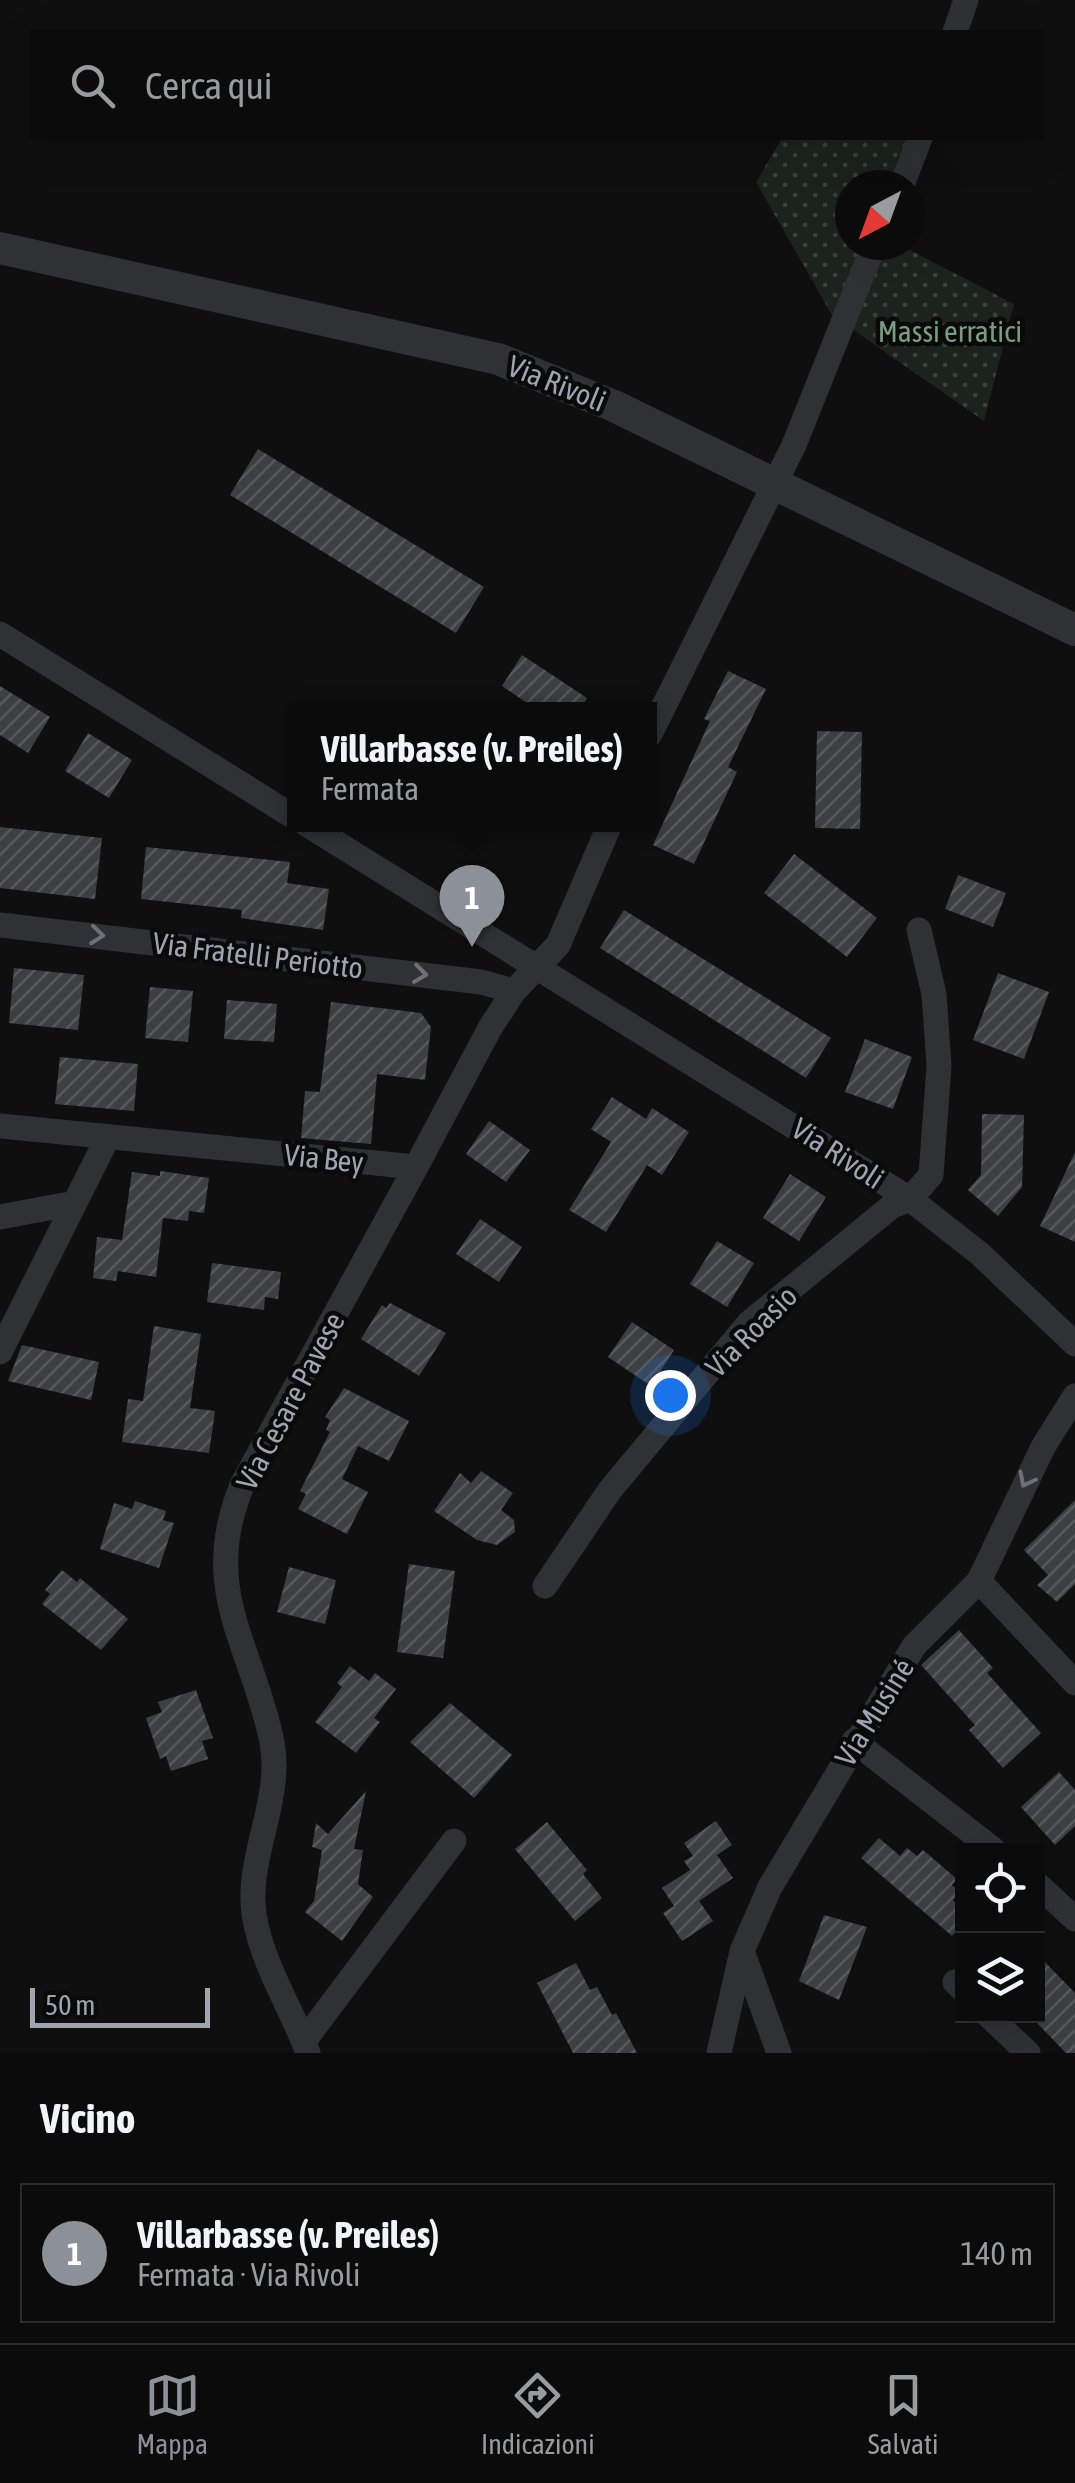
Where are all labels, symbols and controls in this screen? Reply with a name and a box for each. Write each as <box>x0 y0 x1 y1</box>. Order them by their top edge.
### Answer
search box <box>30 30 1045 140</box>
icon: search <box>65 58 120 113</box>
text: Cerca qui <box>145 64 273 107</box>
north arrow <box>835 170 925 260</box>
park label: Massi erratici <box>878 314 1022 348</box>
street label: Via Rivoli <box>503 348 611 418</box>
popup <box>287 702 657 832</box>
text: Villarbasse (v. Preiles) <box>321 727 623 770</box>
text: Fermata <box>321 770 419 807</box>
pin: 1 <box>440 864 504 947</box>
one-way arrow <box>89 924 105 945</box>
street label: Via Fratelli Periotto <box>151 925 365 985</box>
one-way arrow <box>411 963 428 984</box>
street label: Via Rivoli <box>786 1111 890 1195</box>
street label: Via Bey <box>283 1137 365 1179</box>
street label: Via Roasio <box>699 1279 803 1383</box>
street label: Via Cesare Pavese <box>229 1307 351 1495</box>
your location <box>645 1370 696 1421</box>
one-way arrow <box>1018 1470 1038 1488</box>
street label: Via Musiné <box>828 1652 920 1772</box>
map controls <box>955 1843 1045 2023</box>
button: locate <box>955 1843 1045 1933</box>
button: layers <box>955 1933 1045 2023</box>
scale bar <box>30 1983 210 2028</box>
text: 50 m <box>45 1989 95 2021</box>
text: Vicino <box>40 2094 136 2142</box>
text: Villarbasse (v. Preiles) <box>137 2213 439 2256</box>
text: 1 <box>67 2235 82 2272</box>
text: 140 m <box>960 2235 1033 2272</box>
text: Fermata · Via Rivoli <box>137 2256 360 2293</box>
tab: Mappa <box>137 2368 208 2460</box>
tab: Indicazioni <box>481 2368 595 2460</box>
tab: Salvati <box>868 2368 938 2460</box>

